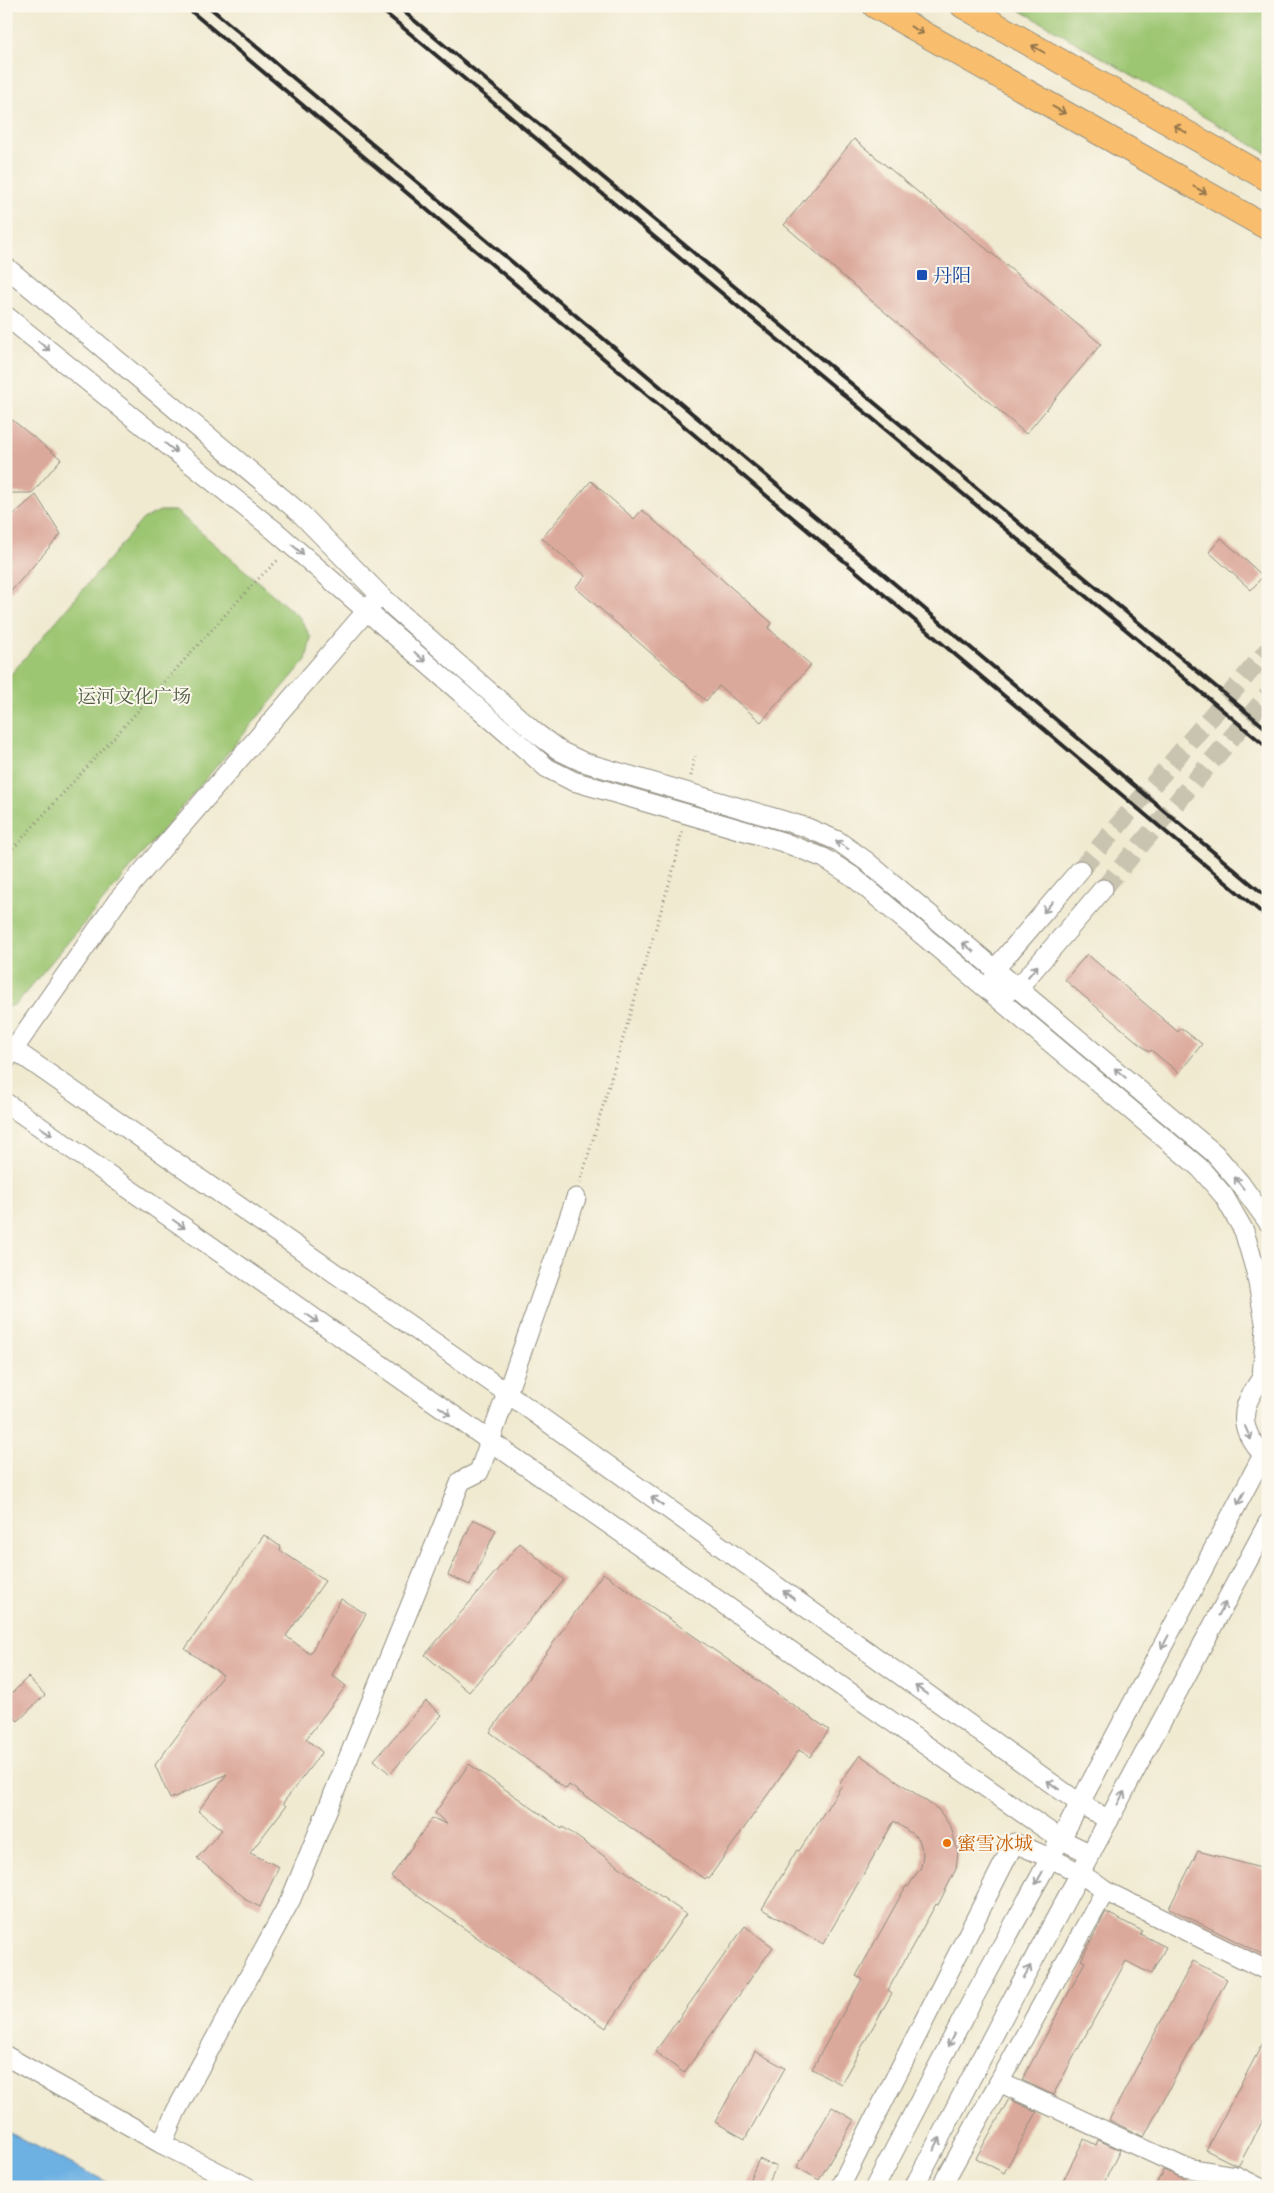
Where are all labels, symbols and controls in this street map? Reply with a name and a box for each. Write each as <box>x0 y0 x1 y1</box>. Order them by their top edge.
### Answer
one-way arrow <box>909 26 924 36</box>
one-way arrow <box>1031 44 1046 54</box>
one-way arrow <box>1051 105 1066 115</box>
one-way arrow <box>1172 124 1187 134</box>
one-way arrow <box>1193 185 1208 195</box>
place label: 丹阳 <box>933 264 971 287</box>
marker: 丹阳 <box>915 268 929 282</box>
one-way arrow <box>37 341 50 352</box>
one-way arrow <box>164 442 177 453</box>
one-way arrow <box>291 544 304 555</box>
one-way arrow <box>414 651 427 662</box>
park label: 运河文化广场 <box>77 685 191 708</box>
one-way arrow <box>835 839 849 849</box>
one-way arrow <box>1042 901 1054 914</box>
one-way arrow <box>962 941 975 952</box>
one-way arrow <box>1027 965 1039 978</box>
one-way arrow <box>1113 1068 1126 1079</box>
one-way arrow <box>39 1126 53 1136</box>
one-way arrow <box>1234 1176 1244 1190</box>
one-way arrow <box>172 1219 186 1229</box>
one-way arrow <box>305 1312 318 1323</box>
one-way arrow <box>438 1406 452 1416</box>
one-way arrow <box>1243 1425 1253 1440</box>
one-way arrow <box>1235 1490 1245 1505</box>
one-way arrow <box>650 1496 664 1506</box>
one-way arrow <box>782 1590 796 1600</box>
one-way arrow <box>1217 1601 1227 1616</box>
one-way arrow <box>1159 1634 1169 1648</box>
one-way arrow <box>914 1685 928 1695</box>
one-way arrow <box>1046 1780 1060 1790</box>
one-way arrow <box>1116 1791 1126 1806</box>
place label: 蜜雪冰城 <box>957 1832 1033 1855</box>
marker: 蜜雪冰城 <box>941 1837 953 1849</box>
one-way arrow <box>1034 1870 1044 1885</box>
one-way arrow <box>1022 1965 1032 1980</box>
one-way arrow <box>946 2032 955 2047</box>
one-way arrow <box>932 2136 942 2151</box>

